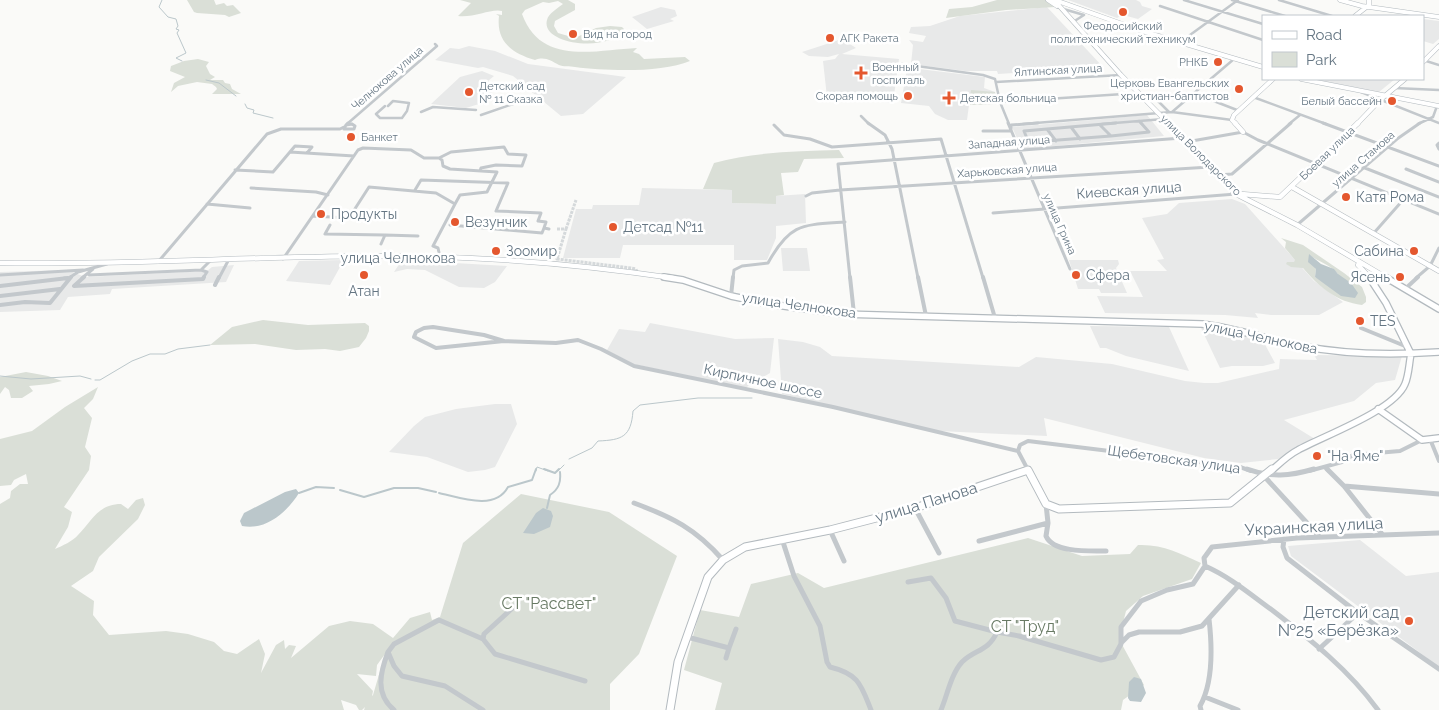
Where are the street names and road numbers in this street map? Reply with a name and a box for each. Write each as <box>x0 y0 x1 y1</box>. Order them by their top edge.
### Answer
street label: Челнокова улица <box>349 44 426 113</box>
street label: Ялтинская улица <box>1013 62 1103 79</box>
street label: улица Володарского <box>1158 112 1244 199</box>
street label: Боевая улица <box>1297 124 1358 183</box>
street label: улица Стамова <box>1329 129 1397 190</box>
street label: Западная улица <box>968 133 1051 152</box>
street label: Харьковская улица <box>957 161 1057 180</box>
street label: Киевская улица <box>1076 178 1182 202</box>
street label: улица Грина <box>1040 192 1079 257</box>
street label: улица Челнокова <box>340 250 456 266</box>
street label: улица Челнокова <box>741 289 857 321</box>
street label: улица Челнокова <box>1203 317 1319 357</box>
street label: Кирпичное шоссе <box>702 361 824 401</box>
street label: Щебетовская улица <box>1107 442 1241 476</box>
street label: улица Панова <box>873 478 979 527</box>
street label: Украинская улица <box>1244 513 1384 540</box>

